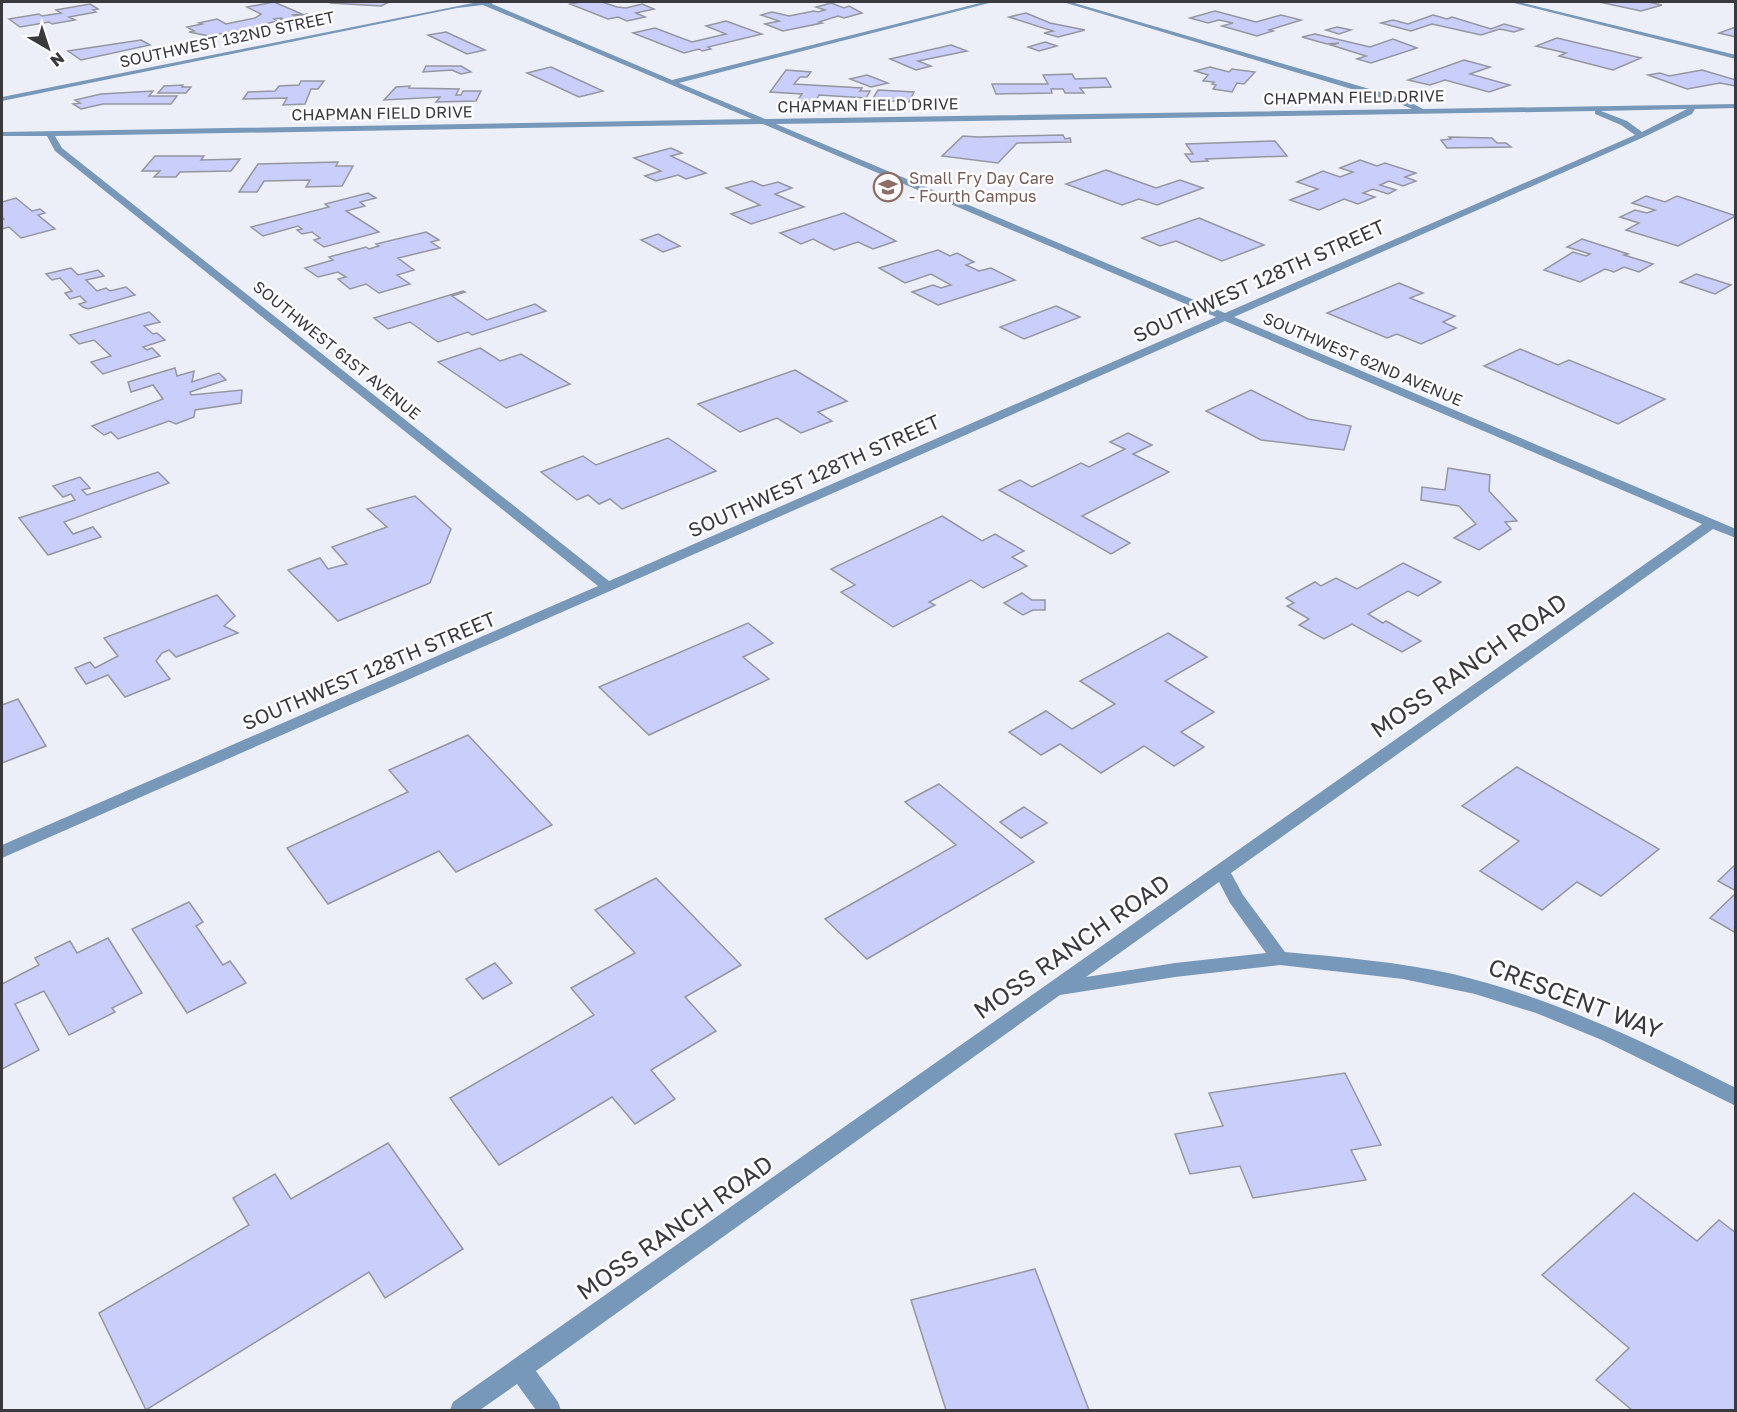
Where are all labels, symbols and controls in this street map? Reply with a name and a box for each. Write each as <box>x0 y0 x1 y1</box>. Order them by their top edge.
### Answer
street label: SOUTHWEST 132ND STREET <box>118 6 336 72</box>
north arrow <box>18 18 78 78</box>
text: N <box>46 48 68 71</box>
street label: CHAPMAN FIELD DRIVE <box>1263 85 1445 109</box>
street label: CHAPMAN FIELD DRIVE <box>777 93 959 117</box>
street label: CHAPMAN FIELD DRIVE <box>291 101 473 125</box>
place label: Small Fry Day Care - Fourth Campus <box>909 168 1054 206</box>
school or university icon: Small Fry Day Care - Fourth Campus <box>872 171 904 203</box>
street label: SOUTHWEST 128TH STREET <box>1129 214 1388 347</box>
street label: SOUTHWEST 61ST AVENUE <box>249 276 425 424</box>
street label: SOUTHWEST 62ND AVENUE <box>1260 308 1466 410</box>
street label: SOUTHWEST 128TH STREET <box>684 409 943 542</box>
street label: MOSS RANCH ROAD <box>1364 586 1572 743</box>
street label: SOUTHWEST 128TH STREET <box>238 606 499 734</box>
street label: MOSS RANCH ROAD <box>967 867 1175 1024</box>
street label: CRESCENT WAY <box>1485 951 1667 1044</box>
street label: MOSS RANCH ROAD <box>570 1148 778 1305</box>

